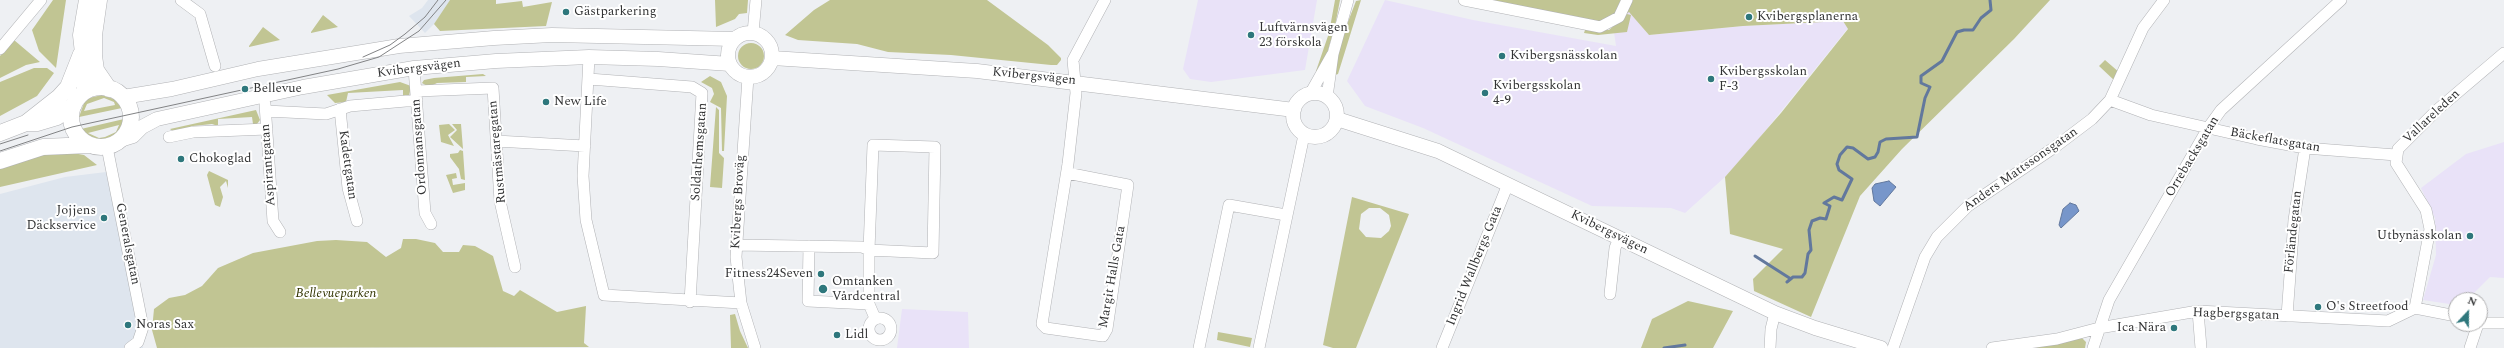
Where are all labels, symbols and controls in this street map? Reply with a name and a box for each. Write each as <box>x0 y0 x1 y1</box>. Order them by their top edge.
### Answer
place label: Gästparkering <box>574 4 657 20</box>
marker: Gästparkering <box>561 7 571 17</box>
place label: Kvibergsplanerna <box>1757 9 1858 25</box>
marker: Kvibergsplanerna <box>1744 12 1754 22</box>
place label: Luftvärnsvägen 23 förskola <box>1259 20 1348 51</box>
marker: Luftvärnsvägen 23 förskola <box>1246 30 1256 40</box>
place label: Kvibergsnässkolan <box>1510 48 1617 64</box>
marker: Kvibergsnässkolan <box>1497 51 1507 61</box>
street label: Kvibergsvägen <box>376 56 462 82</box>
place label: Kvibergsskolan F-3 <box>1719 64 1807 95</box>
street label: Kvibergsvägen <box>991 65 1077 89</box>
marker: Kvibergsskolan F-3 <box>1706 74 1716 84</box>
place label: Kvibergsskolan 4-9 <box>1493 78 1581 109</box>
place label: Bellevue <box>253 81 302 97</box>
marker: Bellevue <box>240 84 250 94</box>
street label: Vallareleden <box>2400 87 2464 147</box>
marker: Kvibergsskolan 4-9 <box>1480 88 1490 98</box>
place label: New Life <box>554 94 607 110</box>
marker: New Life <box>541 97 551 107</box>
street label: Ordonnansgatan <box>409 98 431 196</box>
street label: Rustmästaregatan <box>486 100 510 204</box>
street label: Soldathemsgatan <box>689 102 711 202</box>
street label: Orrebacksgatan <box>2163 114 2223 200</box>
street label: Aspirantgatan <box>258 123 280 207</box>
street label: Anders Mattssonsgatan <box>1961 125 2081 215</box>
street label: Bäckeflatsgatan <box>2229 125 2321 157</box>
street label: Kadettgatan <box>334 129 360 201</box>
place label: Chokoglad <box>189 151 251 167</box>
marker: Chokoglad <box>176 154 186 164</box>
street label: Kvibergs Broväg <box>729 154 749 250</box>
street label: Förländegatan <box>2282 190 2306 274</box>
street label: Generalsgatan <box>111 202 143 286</box>
place label: Jojjens Däckservice <box>26 203 96 234</box>
street label: Ingrid Wallbergs Gata <box>1444 204 1506 328</box>
street label: Kvibergsvägen <box>1568 208 1650 258</box>
marker: Jojjens Däckservice <box>99 213 109 223</box>
street label: Margit Halls Gata <box>1096 225 1130 329</box>
place label: Utbynässkolan <box>2377 228 2462 244</box>
marker: Utbynässkolan <box>2465 231 2475 241</box>
place label: Fitness24Seven <box>725 266 813 282</box>
marker: Fitness24Seven <box>816 269 826 279</box>
place label: Omtanken Vårdcentral <box>832 274 900 305</box>
marker: Omtanken Vårdcentral <box>817 283 829 295</box>
park label: Bellevueparken <box>296 286 376 302</box>
north arrow <box>2448 292 2488 332</box>
text: N <box>2465 292 2480 311</box>
place label: O's Streetfood <box>2326 299 2409 315</box>
marker: O's Streetfood <box>2313 302 2323 312</box>
street label: Hagbergsgatan <box>2192 306 2280 324</box>
place label: Noras Sax <box>136 317 194 333</box>
marker: Noras Sax <box>123 320 133 330</box>
place label: Ica Nära <box>2117 320 2166 336</box>
marker: Ica Nära <box>2169 323 2179 333</box>
place label: Lidl <box>845 327 868 343</box>
marker: Lidl <box>832 330 842 340</box>

